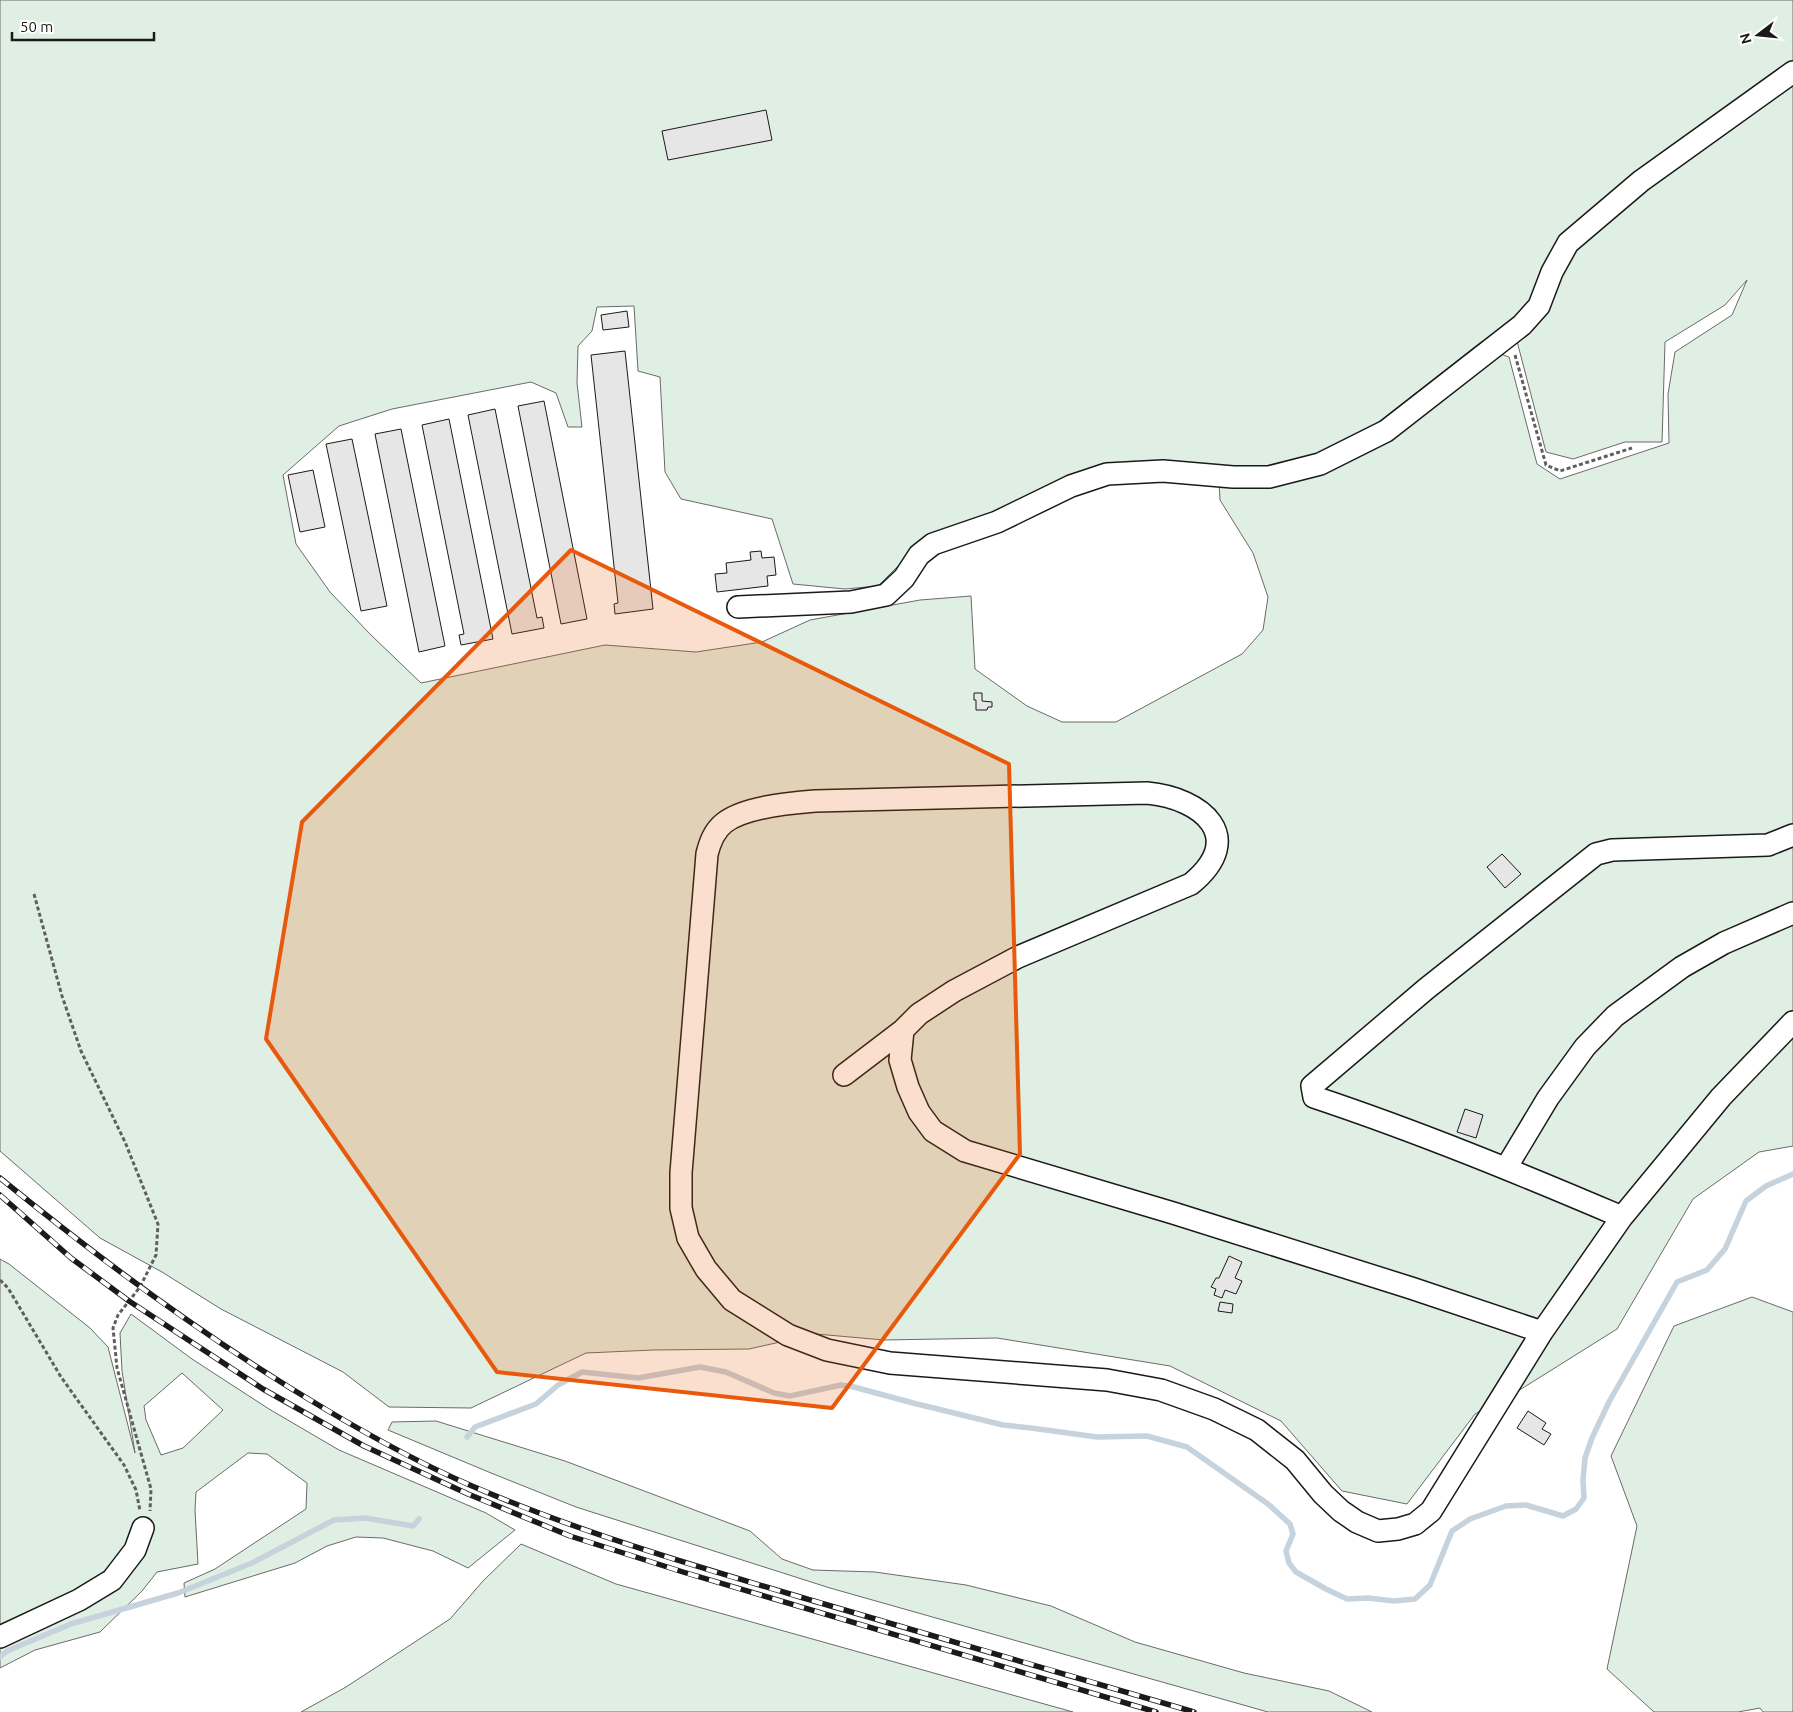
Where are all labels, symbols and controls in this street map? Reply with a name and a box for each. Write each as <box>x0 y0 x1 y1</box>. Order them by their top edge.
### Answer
scale bar <box>12 10 155 42</box>
north arrow <box>1733 10 1783 60</box>
text: 50 m <box>20 18 53 35</box>
text: N <box>1736 31 1755 46</box>

